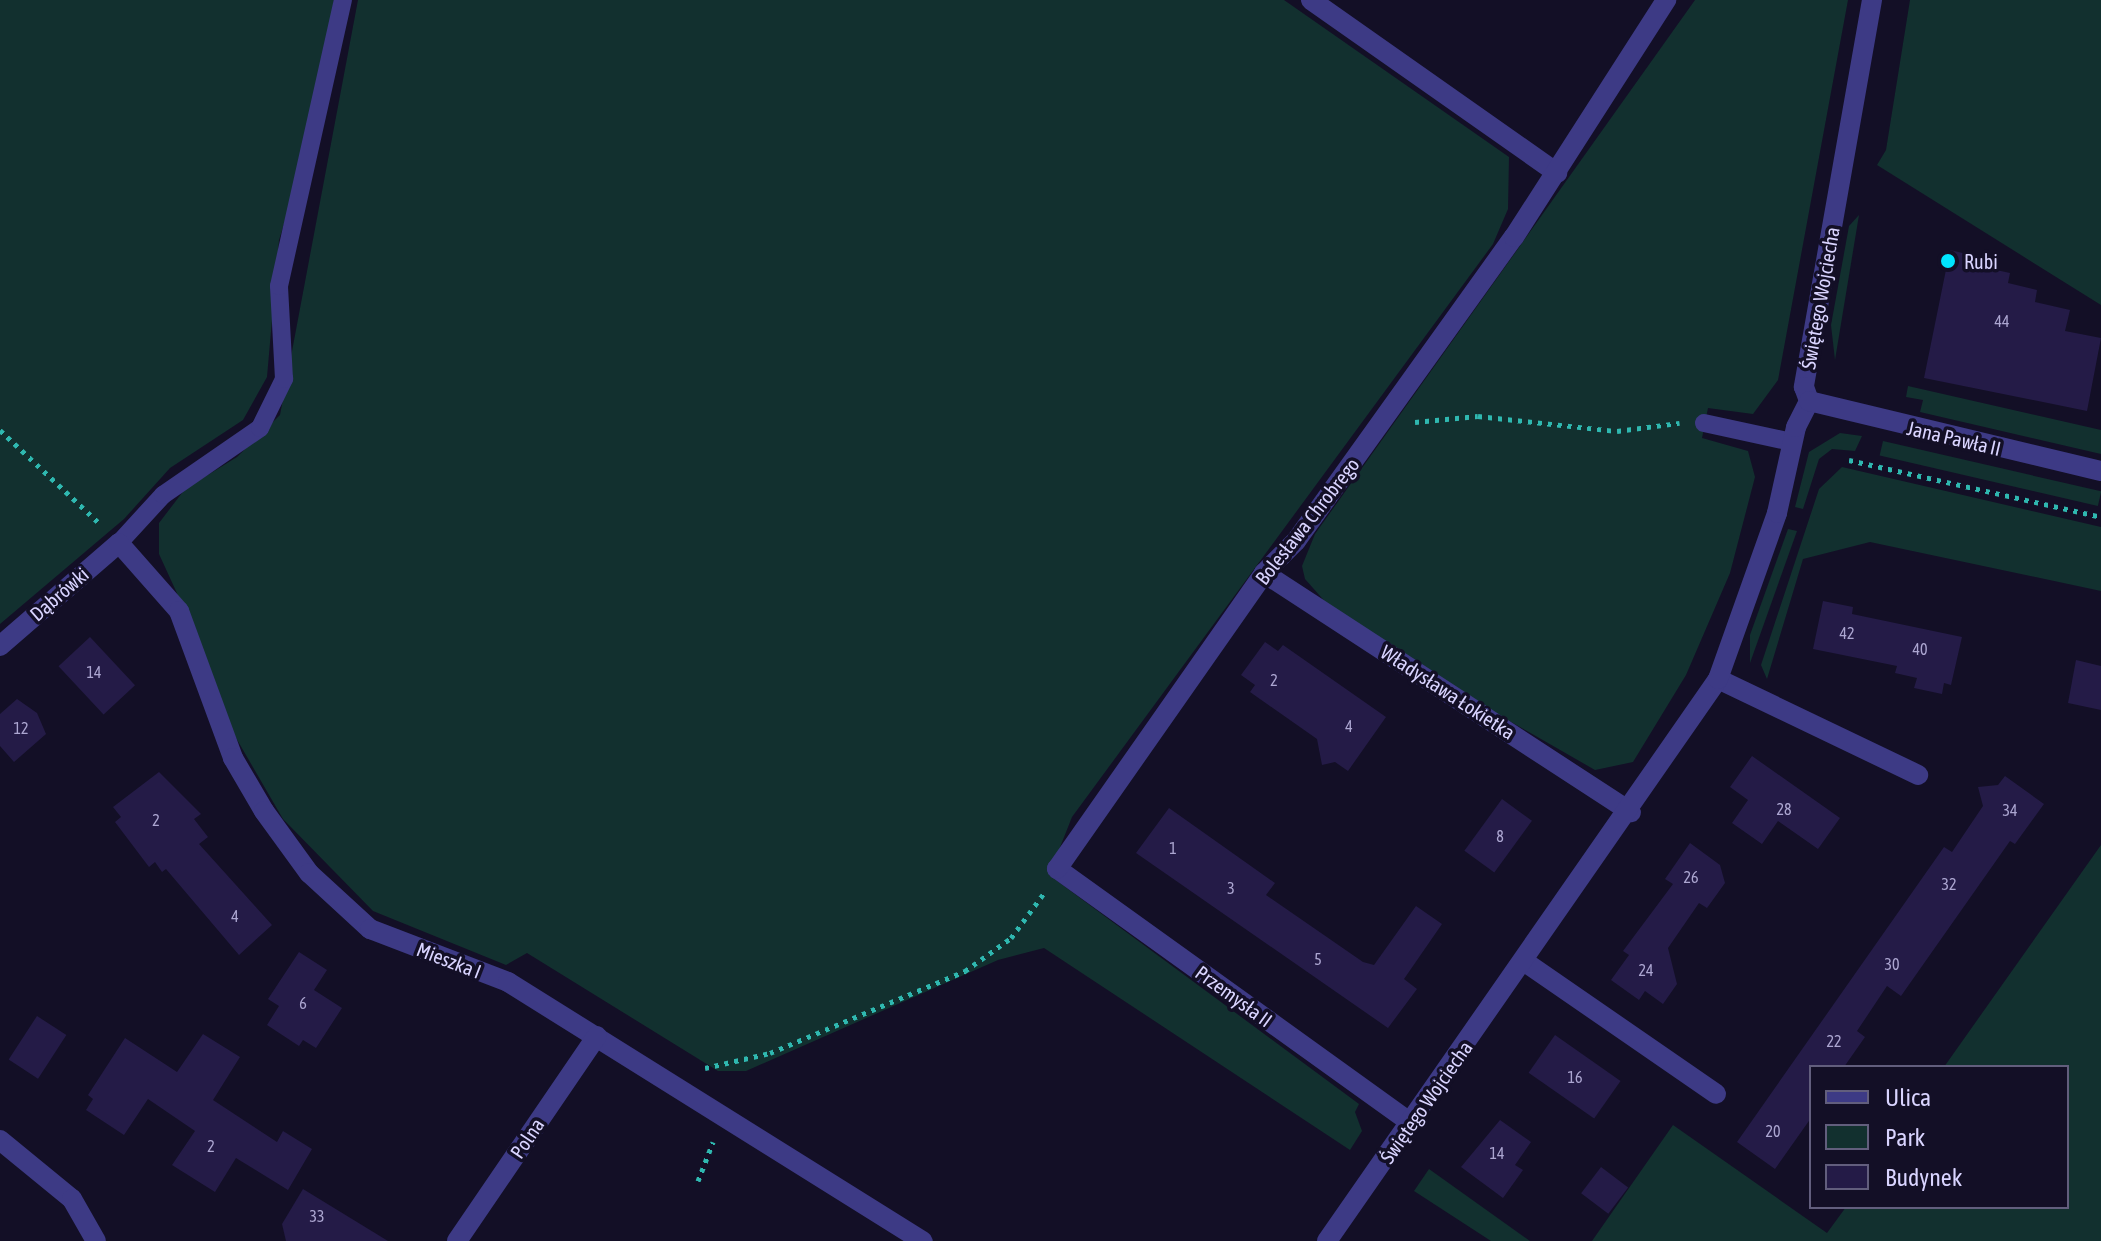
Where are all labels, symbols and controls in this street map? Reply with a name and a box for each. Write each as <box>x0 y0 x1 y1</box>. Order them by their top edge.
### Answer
street label: Świętego Wojciecha <box>1796 225 1844 371</box>
place label: Rubi <box>1964 249 1998 273</box>
marker: Rubi <box>1939 252 1957 270</box>
house number: 44 <box>1994 311 2010 331</box>
street label: Jana Pawła II <box>1905 416 2003 460</box>
street label: Bolesława Chrobrego <box>1250 453 1364 589</box>
street label: Dąbrówki <box>25 562 93 626</box>
house number: 42 <box>1839 623 1855 643</box>
house number: 40 <box>1912 639 1928 659</box>
street label: Władysława Łokietka <box>1376 640 1520 744</box>
house number: 14 <box>86 662 102 682</box>
house number: 2 <box>1270 670 1278 690</box>
house number: 4 <box>1345 716 1353 736</box>
house number: 12 <box>13 718 29 738</box>
house number: 28 <box>1776 799 1792 819</box>
house number: 34 <box>2002 800 2018 820</box>
house number: 2 <box>152 810 160 830</box>
house number: 8 <box>1496 826 1504 846</box>
house number: 1 <box>1169 838 1177 858</box>
house number: 26 <box>1683 867 1699 887</box>
house number: 32 <box>1941 874 1957 894</box>
house number: 3 <box>1227 878 1235 898</box>
house number: 4 <box>231 906 239 926</box>
street label: Mieszka I <box>413 937 485 983</box>
house number: 5 <box>1314 949 1322 969</box>
house number: 30 <box>1884 954 1900 974</box>
street label: Przemysła II <box>1191 960 1277 1032</box>
house number: 24 <box>1638 960 1654 980</box>
house number: 6 <box>299 993 307 1013</box>
house number: 22 <box>1826 1031 1842 1051</box>
street label: Świętego Wojciecha <box>1375 1036 1477 1168</box>
legend <box>1809 1065 2069 1209</box>
house number: 16 <box>1567 1067 1583 1087</box>
text: Ulica <box>1885 1084 1931 1111</box>
street label: Polna <box>505 1113 549 1163</box>
house number: 20 <box>1765 1121 1781 1141</box>
text: Park <box>1885 1124 1925 1151</box>
house number: 2 <box>207 1136 215 1156</box>
house number: 14 <box>1489 1143 1505 1163</box>
text: Budynek <box>1885 1164 1962 1191</box>
house number: 33 <box>309 1206 325 1226</box>

